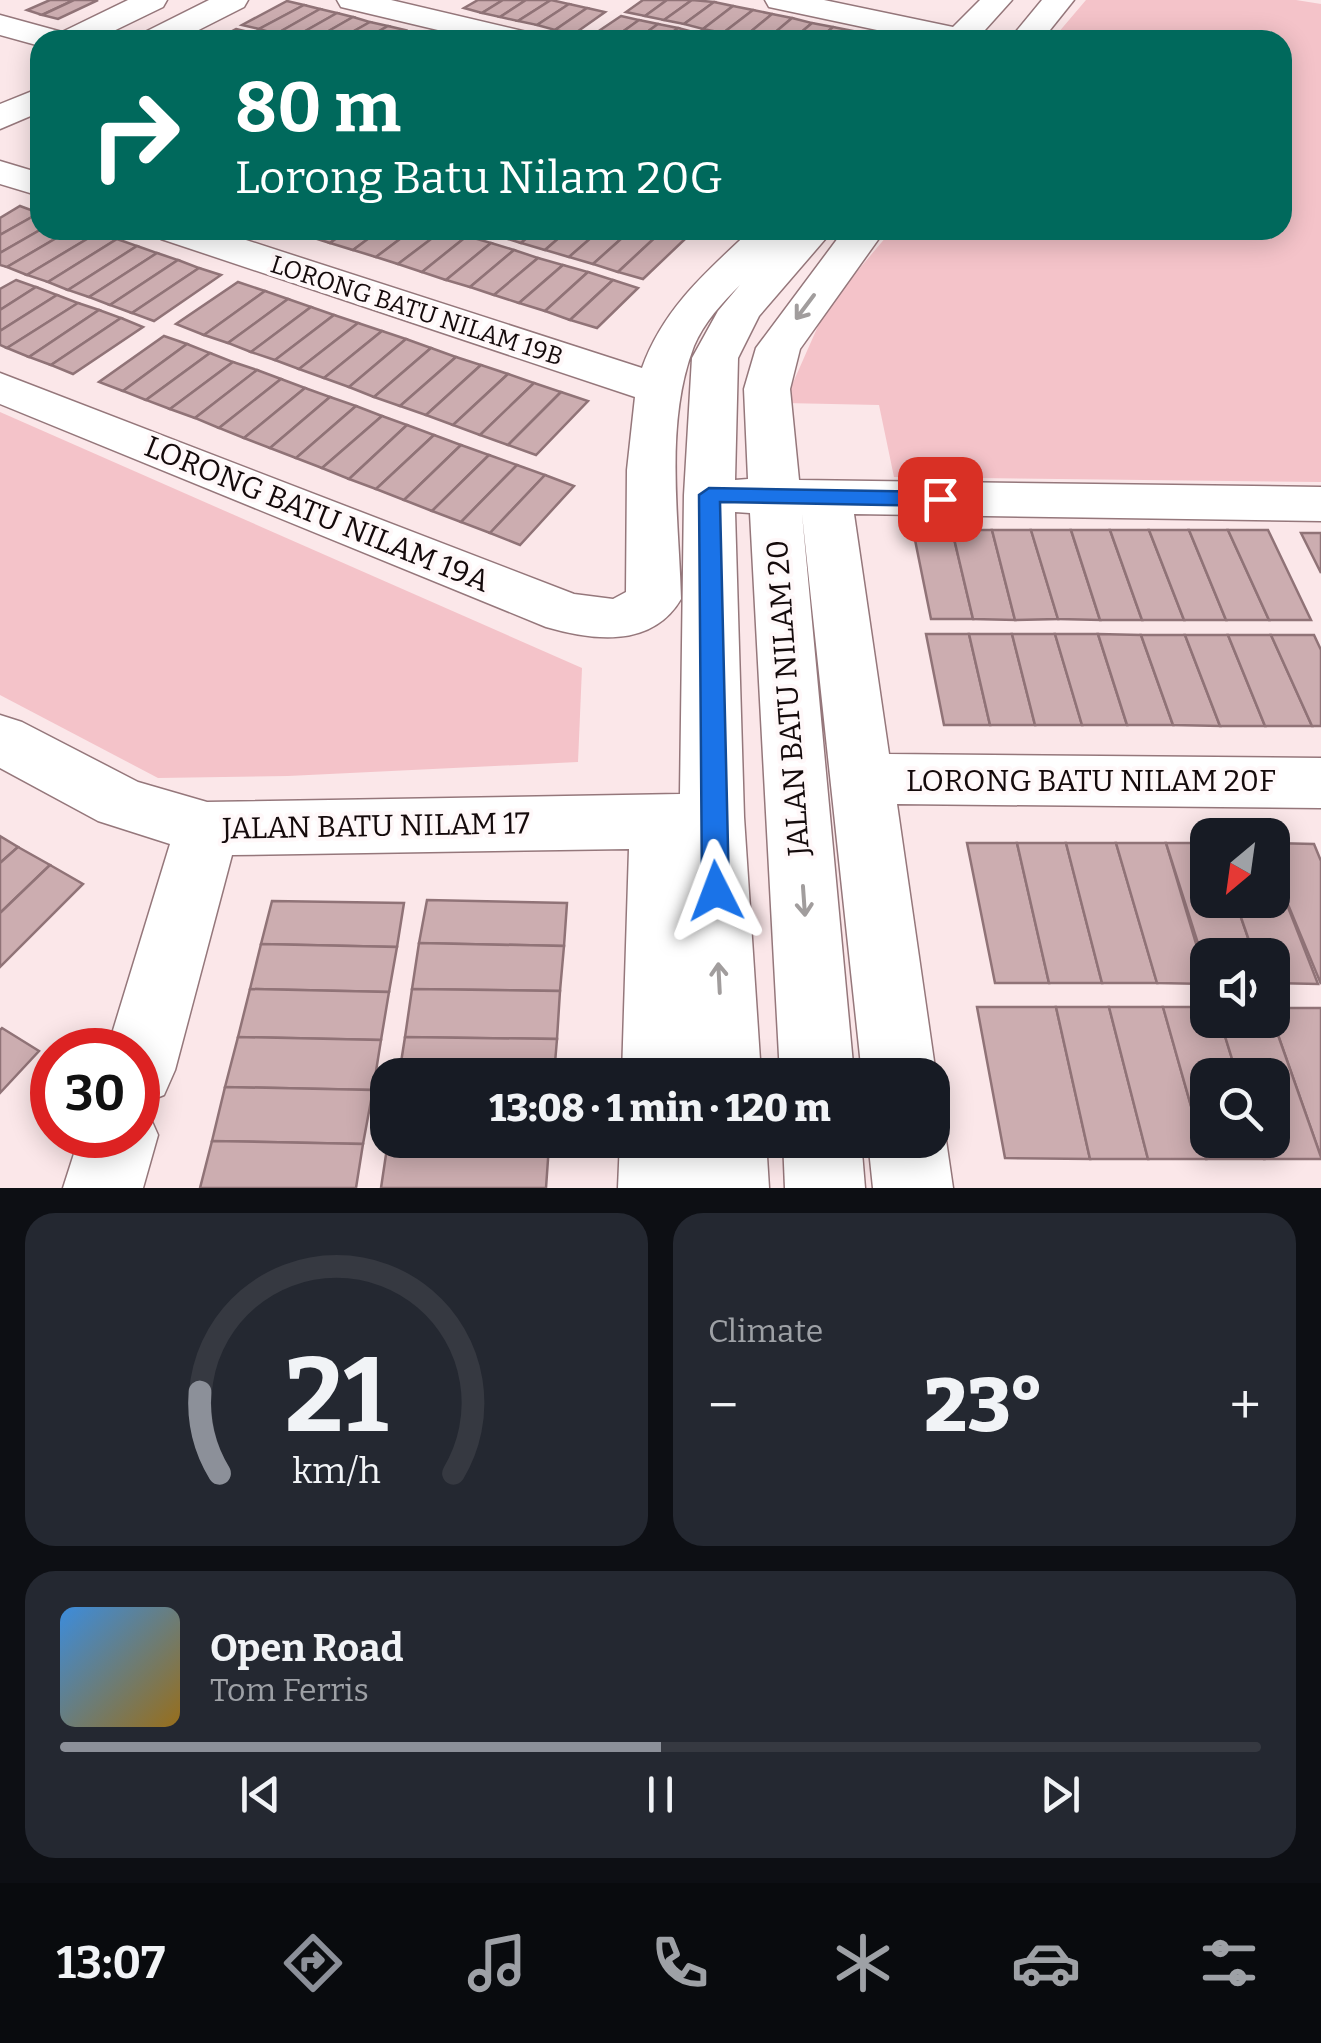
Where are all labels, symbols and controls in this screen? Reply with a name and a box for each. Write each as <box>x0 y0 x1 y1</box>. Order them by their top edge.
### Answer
text: 80 m <box>235 66 401 150</box>
icon: right <box>70 70 200 200</box>
text: Lorong Batu Nilam 20G <box>235 151 723 205</box>
street label: LORONG BATU NILAM 19B <box>267 249 567 372</box>
one-way arrow <box>794 293 815 320</box>
street label: LORONG BATU NILAM 19A <box>139 428 495 600</box>
pin <box>898 457 983 542</box>
icon: arrive <box>913 472 968 527</box>
street label: JALAN BATU NILAM 20 <box>759 539 817 858</box>
street label: LORONG BATU NILAM 20F <box>906 763 1276 799</box>
street label: JALAN BATU NILAM 17 <box>221 805 530 847</box>
north arrow <box>1190 818 1290 918</box>
map controls <box>1190 818 1290 1158</box>
position arrow <box>664 839 768 943</box>
one-way arrow <box>794 884 813 916</box>
button: sound <box>1190 938 1290 1038</box>
one-way arrow <box>710 962 729 994</box>
speed limit sign: 30 <box>30 1028 160 1158</box>
button: search <box>1190 1058 1290 1158</box>
text: 13:08 · 1 min · 120 m <box>489 1085 831 1131</box>
text: Climate <box>708 1312 823 1350</box>
text: 21 <box>285 1334 388 1459</box>
text: 23° <box>924 1361 1044 1451</box>
text: − <box>708 1373 738 1439</box>
text: + <box>1230 1373 1261 1439</box>
text: km/h <box>292 1450 381 1492</box>
text: Open Road <box>210 1625 403 1671</box>
text: Tom Ferris <box>210 1671 369 1709</box>
icon: previous <box>233 1767 288 1822</box>
icon: pause <box>633 1767 688 1822</box>
icon: next <box>1033 1767 1088 1822</box>
icon: directions <box>278 1928 348 1998</box>
icon: music <box>462 1928 532 1998</box>
icon: phone <box>645 1928 715 1998</box>
icon: climate <box>828 1928 898 1998</box>
icon: car <box>1011 1928 1081 1998</box>
icon: filters <box>1194 1928 1264 1998</box>
text: 13:07 <box>57 1936 165 1990</box>

